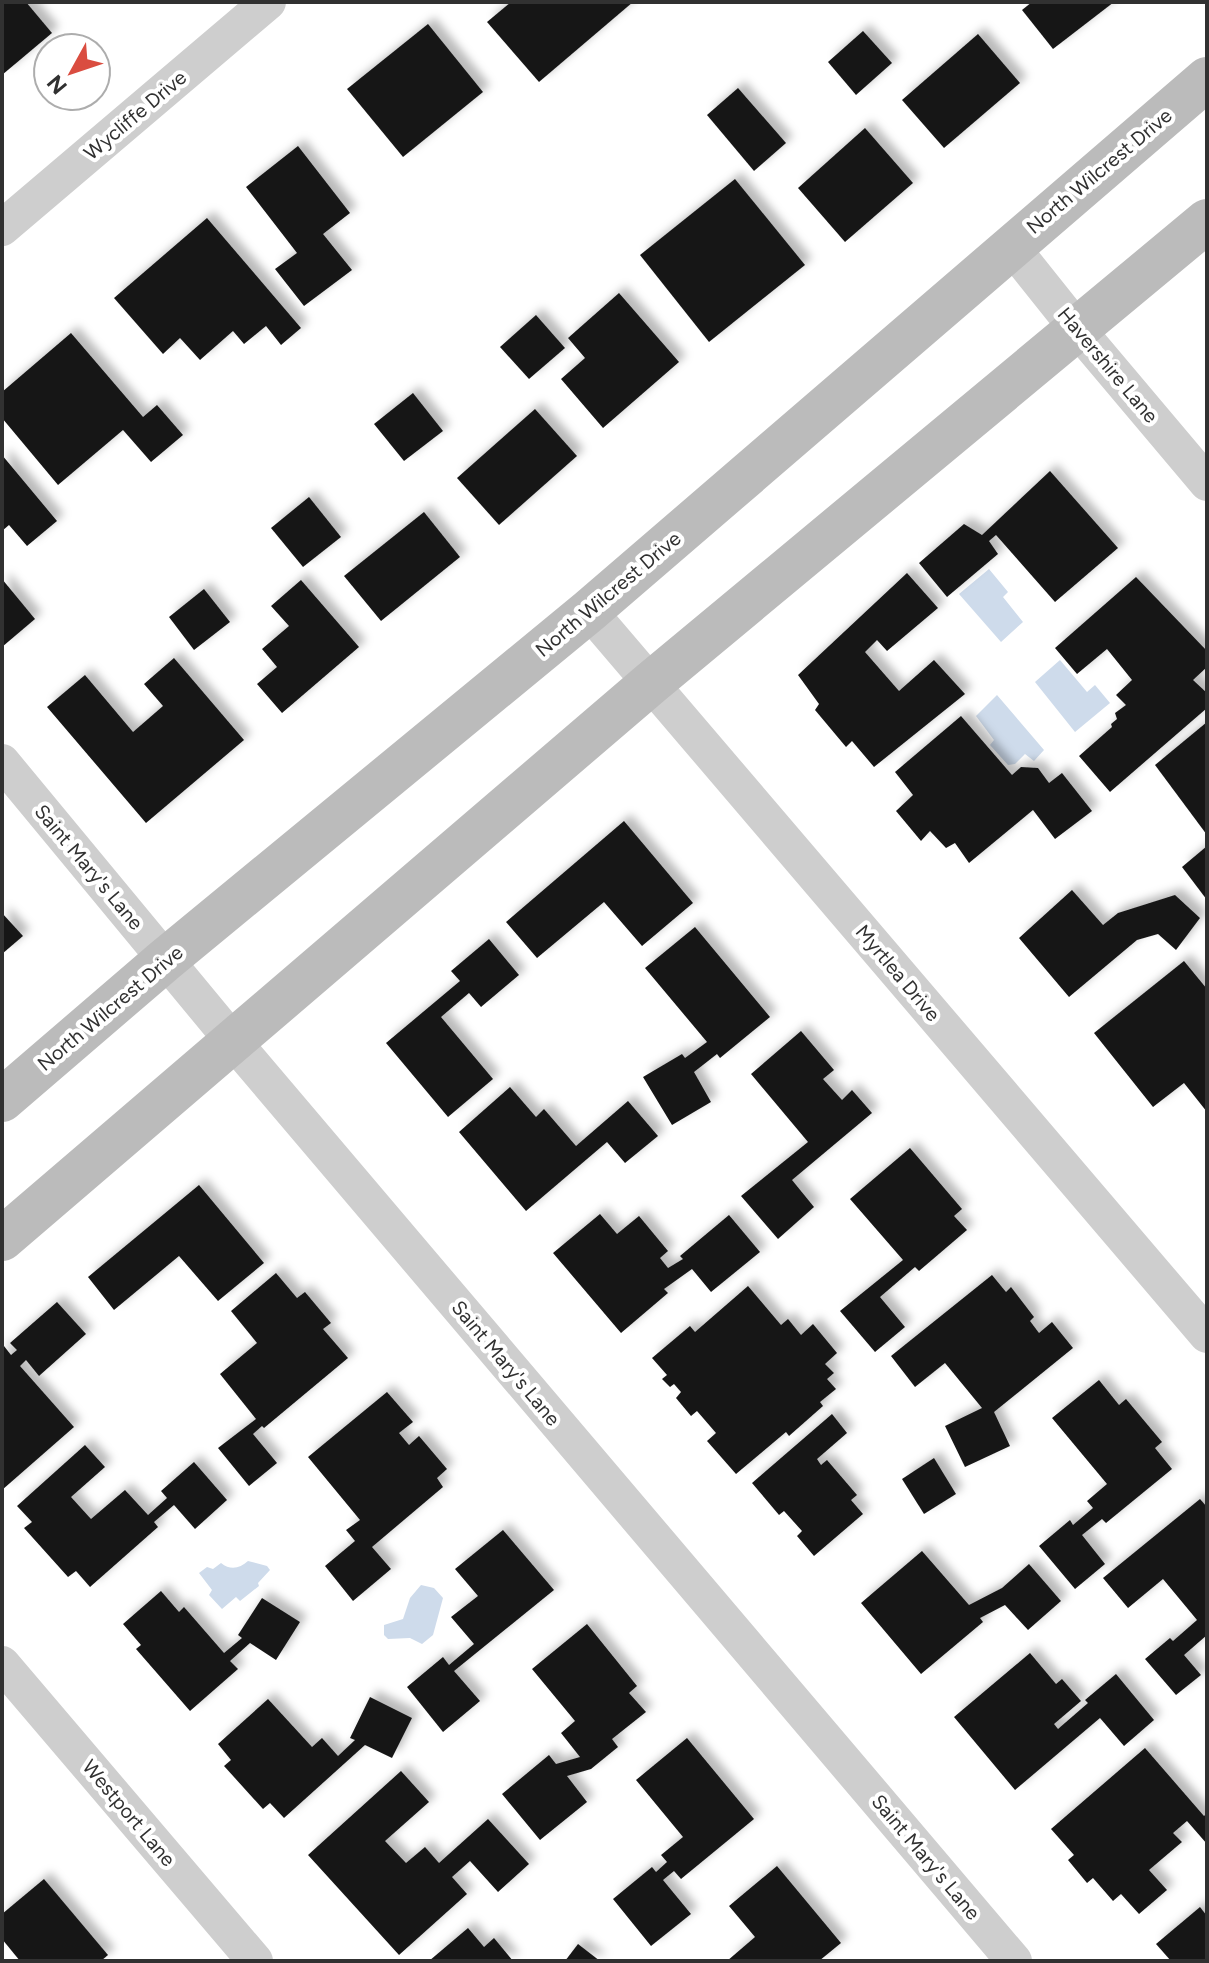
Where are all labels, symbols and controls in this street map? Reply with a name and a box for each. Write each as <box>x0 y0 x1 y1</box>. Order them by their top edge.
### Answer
north arrow <box>32 32 112 112</box>
street label: Wycliffe Drive <box>79 65 191 165</box>
text: N <box>41 69 73 100</box>
street label: North Wilcrest Drive <box>1021 103 1177 239</box>
street label: Havershire Lane <box>1053 302 1163 428</box>
street label: North Wilcrest Drive <box>530 526 686 662</box>
street label: Saint Mary's Lane <box>30 799 148 935</box>
street label: Myrtlea Drive <box>851 920 945 1026</box>
street label: North Wilcrest Drive <box>32 940 188 1076</box>
street label: Saint Mary's Lane <box>447 1295 565 1431</box>
street label: Westport Lane <box>78 1755 181 1871</box>
street label: Saint Mary's Lane <box>867 1789 985 1925</box>

